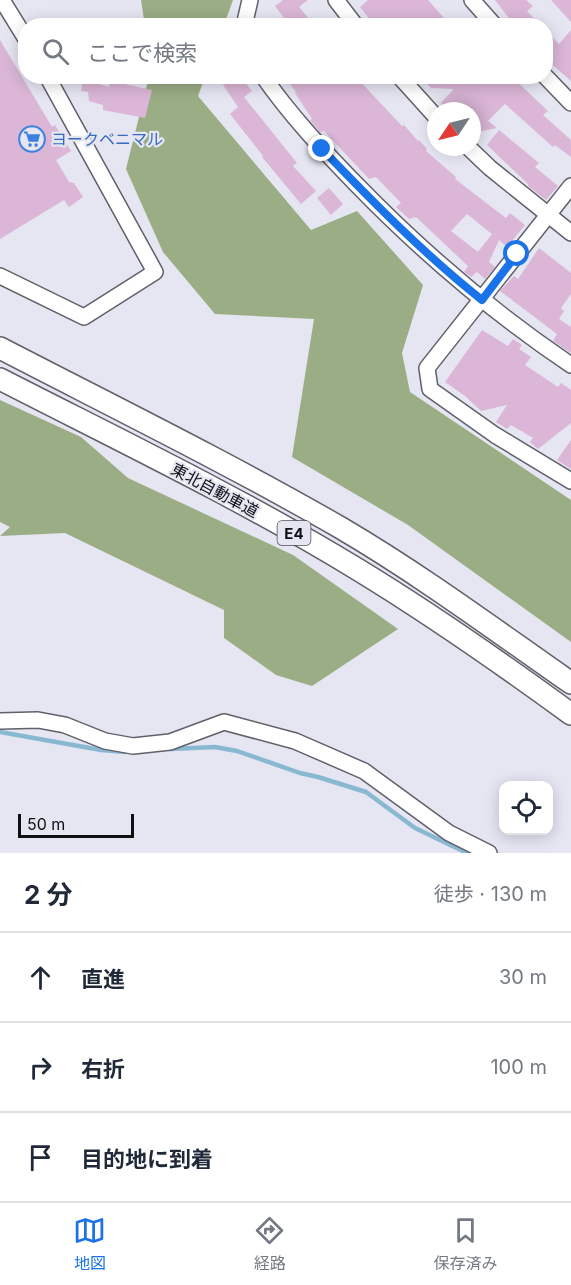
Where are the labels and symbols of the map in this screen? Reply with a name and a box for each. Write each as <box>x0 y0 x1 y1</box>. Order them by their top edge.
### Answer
north arrow <box>427 102 481 156</box>
supermarket icon: ヨークベニマル <box>17 124 47 154</box>
place label: ヨークベニマル <box>51 129 163 149</box>
route end <box>308 135 334 161</box>
route start <box>503 240 529 266</box>
street label: 東北自動車道 <box>168 459 262 521</box>
road number: E4 <box>278 521 310 545</box>
scale bar <box>18 811 134 838</box>

